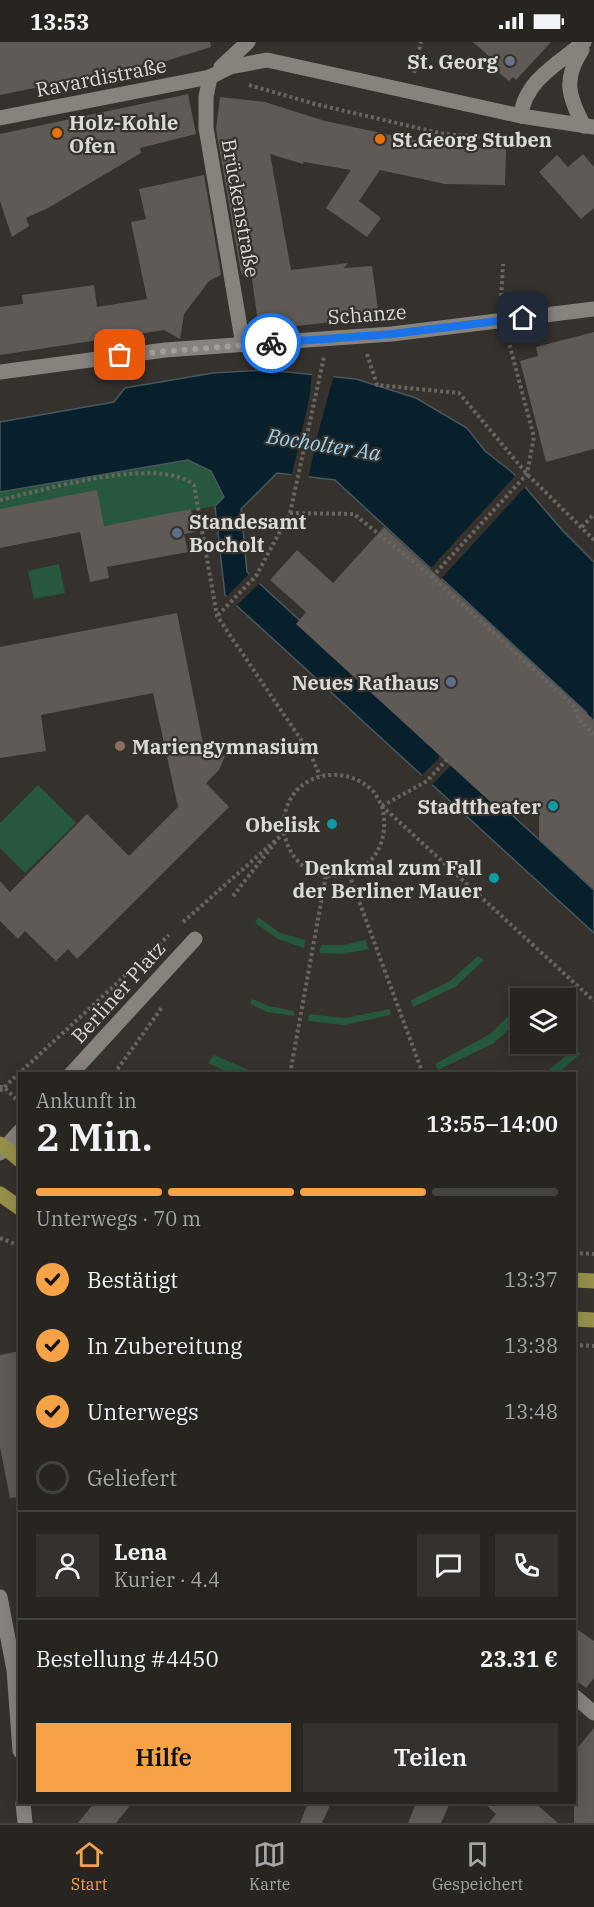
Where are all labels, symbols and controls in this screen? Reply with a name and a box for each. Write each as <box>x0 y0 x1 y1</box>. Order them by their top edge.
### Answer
text: 13:53 <box>30 7 89 36</box>
place label: St. Georg <box>407 48 498 75</box>
street label: Ravardistraße <box>33 51 169 103</box>
marker: St. Georg <box>503 54 517 68</box>
place label: Holz-Kohle Ofen <box>69 109 178 159</box>
marker: Holz-Kohle Ofen <box>50 126 64 140</box>
place label: St.Georg Stuben <box>392 126 552 153</box>
marker: St.Georg Stuben <box>373 132 387 146</box>
street label: Brückenstraße <box>216 137 266 279</box>
pin <box>497 292 548 343</box>
street label: Schanze <box>327 298 407 330</box>
icon: home <box>506 301 539 334</box>
courier <box>241 313 301 373</box>
icon: bike <box>255 327 288 360</box>
pin <box>94 329 145 380</box>
icon: bag <box>103 338 136 371</box>
water label: Bocholter Aa <box>264 421 384 467</box>
place label: Standesamt Bocholt <box>189 508 307 558</box>
marker: Standesamt Bocholt <box>170 526 184 540</box>
place label: Neues Rathaus <box>292 669 439 696</box>
marker: Neues Rathaus <box>444 675 458 689</box>
place label: Mariengymnasium <box>132 733 319 760</box>
marker: Mariengymnasium <box>113 739 127 753</box>
place label: Stadttheater <box>417 793 541 820</box>
marker: Stadttheater <box>546 799 560 813</box>
place label: Obelisk <box>245 811 321 838</box>
marker: Obelisk <box>325 817 339 831</box>
place label: Denkmal zum Fall der Berliner Mauer <box>293 854 482 904</box>
marker: Denkmal zum Fall der Berliner Mauer <box>487 871 501 885</box>
street label: Berliner Platz <box>65 935 171 1049</box>
map controls <box>510 988 576 1054</box>
button: layers <box>510 988 576 1054</box>
text: Ankunft in <box>36 1087 137 1114</box>
text: 13:55–14:00 <box>426 1109 558 1138</box>
text: 2 Min. <box>36 1111 153 1162</box>
text: Unterwegs · 70 m <box>36 1205 201 1232</box>
icon: check <box>36 1263 69 1296</box>
text: Bestätigt <box>87 1265 178 1294</box>
text: 13:37 <box>504 1266 558 1293</box>
icon: check <box>36 1329 69 1362</box>
text: In Zubereitung <box>87 1331 242 1360</box>
text: 13:38 <box>504 1332 558 1359</box>
icon: check <box>36 1395 69 1428</box>
text: Unterwegs <box>87 1397 199 1426</box>
text: 13:48 <box>504 1398 558 1425</box>
text: Geliefert <box>87 1463 177 1492</box>
button: person <box>36 1534 99 1597</box>
button: chat <box>417 1534 480 1597</box>
button: phone <box>495 1534 558 1597</box>
text: Lena <box>114 1537 167 1566</box>
text: Kurier · 4.4 <box>114 1566 220 1593</box>
text: Bestellung #4450 <box>36 1644 219 1673</box>
text: 23.31 € <box>480 1644 558 1673</box>
button: Hilfe <box>36 1723 291 1792</box>
button: Teilen <box>303 1723 558 1792</box>
tab: Start <box>71 1838 108 1894</box>
tab: Karte <box>249 1838 290 1894</box>
tab: Gespeichert <box>432 1838 523 1894</box>

